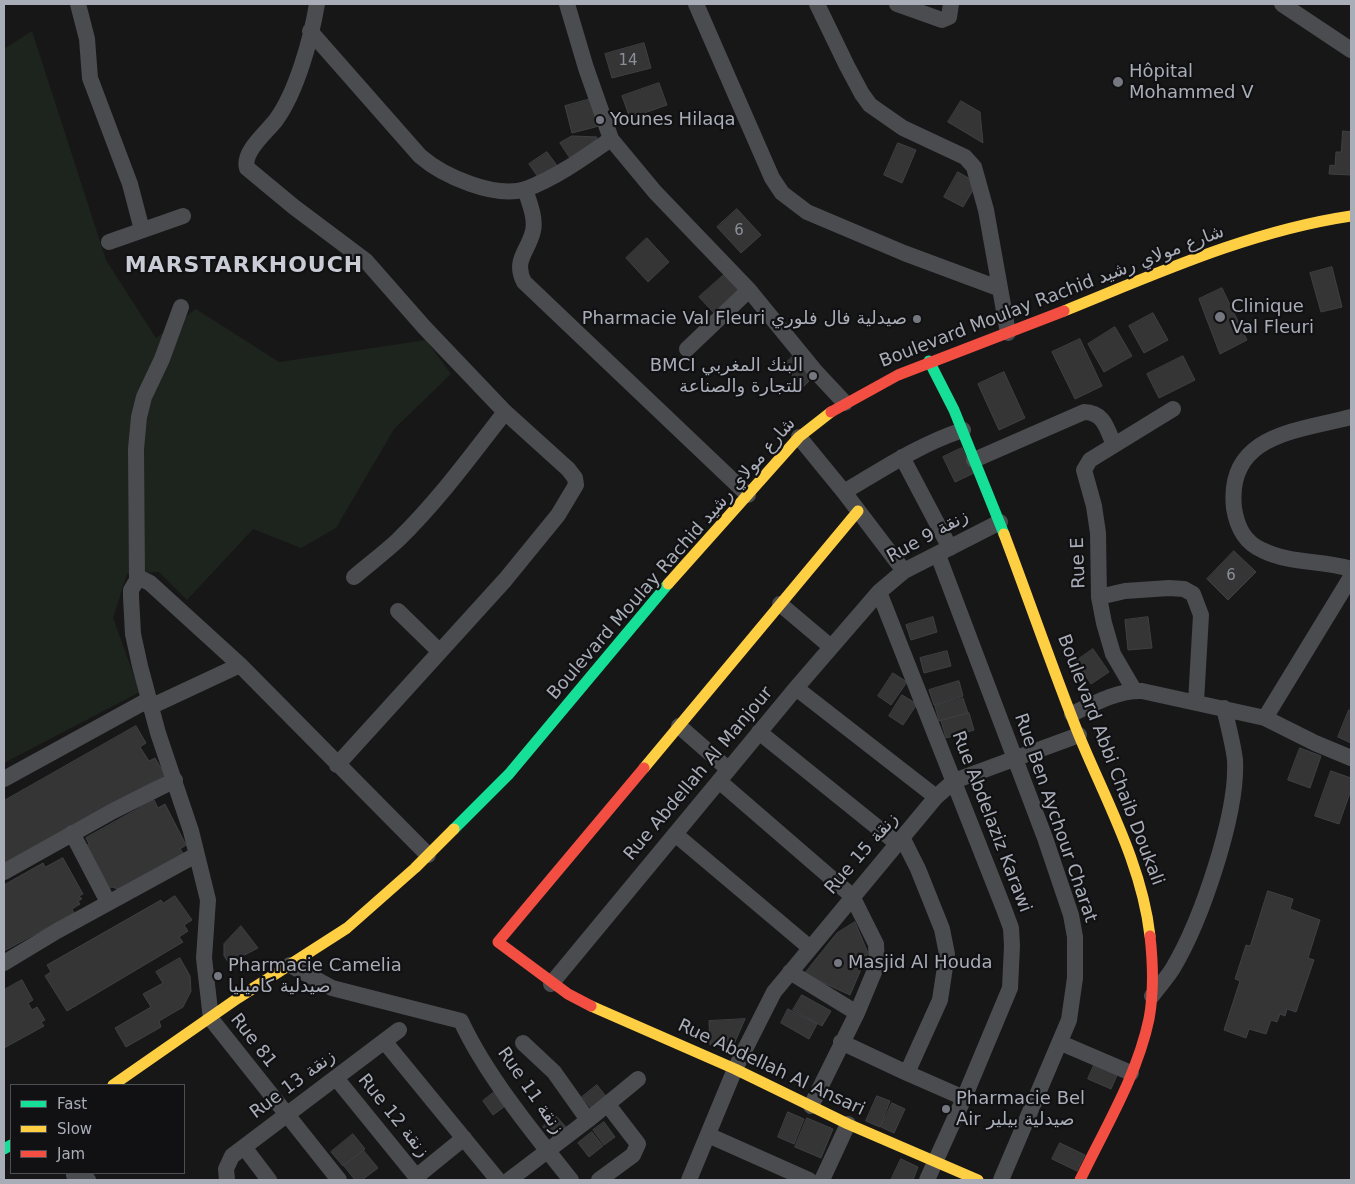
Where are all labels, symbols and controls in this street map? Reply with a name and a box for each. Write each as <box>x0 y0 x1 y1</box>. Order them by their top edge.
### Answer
house number: 14 <box>618 52 638 70</box>
place label: Hôpital Mohammed V <box>1129 61 1254 104</box>
marker: Hôpital Mohammed V <box>1111 75 1125 89</box>
place label: Younes Hilaqa <box>610 109 736 131</box>
marker: Younes Hilaqa <box>594 114 606 126</box>
street label: Boulevard Moulay Rachid شارع مولاي رشيد <box>877 221 1227 373</box>
house number: 6 <box>734 222 744 240</box>
district label: MARSTARKHOUCH <box>123 253 365 279</box>
place label: Clinique Val Fleuri <box>1231 296 1314 338</box>
place label: Pharmacie Val Fleuri صيدلية فال فلوري <box>582 308 907 330</box>
marker: Clinique Val Fleuri <box>1213 310 1227 324</box>
marker: Pharmacie Val Fleuri صيدلية فال فلوري <box>911 313 923 325</box>
place label: BMCI البنك المغربي للتجارة والصناعة <box>650 355 803 398</box>
marker: BMCI البنك المغربي للتجارة والصناعة <box>807 370 819 382</box>
street label: Boulevard Moulay Rachid شارع مولاي رشيد <box>543 413 801 705</box>
street label: Rue 9 زنقة <box>884 506 972 568</box>
street label: Rue E <box>1067 537 1091 589</box>
house number: 6 <box>1226 567 1236 585</box>
street label: Boulevard Abbi Chaib Doukali <box>1052 631 1168 889</box>
street label: Rue Abdellah Al Manjour <box>620 683 778 865</box>
street label: Rue Ben Aychour Charat <box>1009 711 1101 925</box>
street label: Rue Abdelaziz Karawi <box>946 728 1036 916</box>
street label: Rue 15 زنقة <box>821 809 903 899</box>
place label: Masjid Al Houda <box>848 952 993 974</box>
place label: Pharmacie Camelia صيدلية كاميليا <box>228 955 402 998</box>
marker: Masjid Al Houda <box>832 957 844 969</box>
marker: Pharmacie Camelia صيدلية كاميليا <box>212 970 224 982</box>
street label: Rue 81 <box>225 1010 281 1072</box>
street label: Rue Abdellah Al Ansari <box>674 1015 868 1121</box>
street label: Rue 11 زنقة <box>492 1043 568 1139</box>
street label: Rue 13 زنقة <box>246 1046 340 1124</box>
street label: Rue 12 زنقة <box>353 1070 433 1162</box>
legend <box>10 1084 185 1174</box>
place label: Pharmacie Bel Air صيدلية بيلير <box>956 1088 1085 1130</box>
text: Fast <box>57 1095 87 1113</box>
marker: Pharmacie Bel Air صيدلية بيلير <box>940 1103 952 1115</box>
text: Slow <box>57 1120 92 1138</box>
text: Jam <box>57 1145 85 1163</box>

